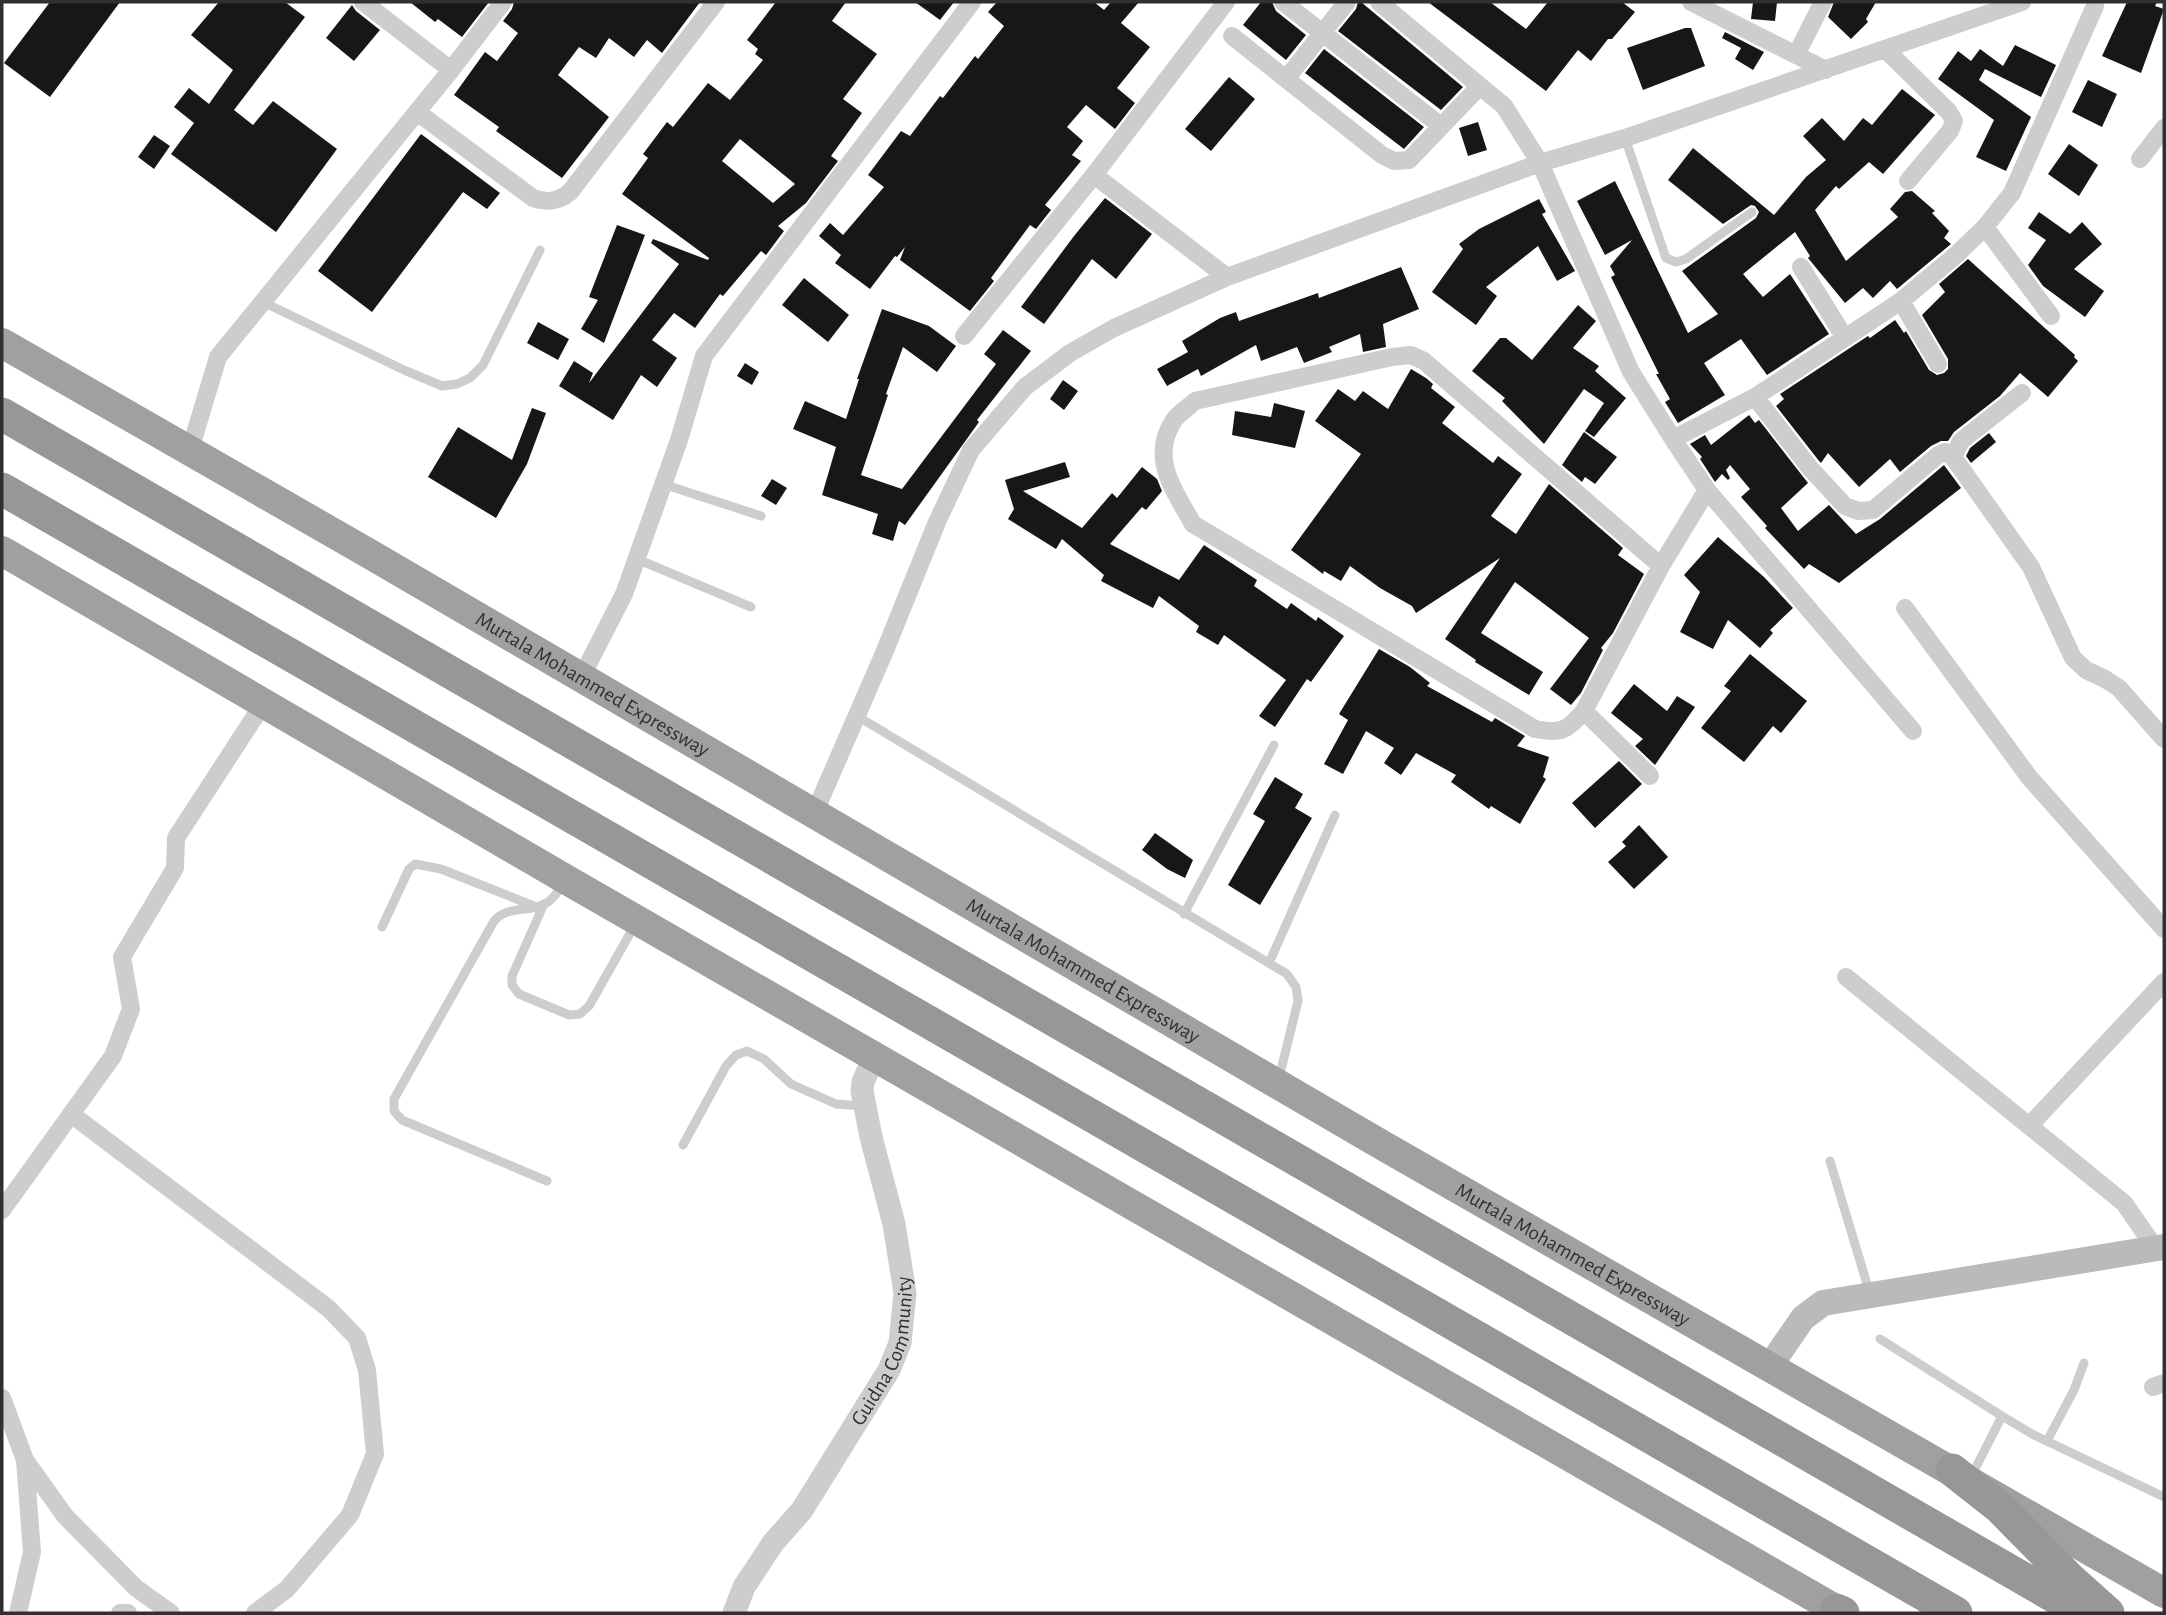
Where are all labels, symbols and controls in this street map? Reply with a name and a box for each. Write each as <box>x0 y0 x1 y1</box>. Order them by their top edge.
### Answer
street label: Murtala Mohammed Expressway <box>472 608 713 760</box>
street label: Murtala Mohammed Expressway <box>963 894 1204 1047</box>
street label: Murtala Mohammed Expressway <box>1452 1179 1694 1330</box>
street label: Guidna Community <box>847 1275 916 1429</box>

